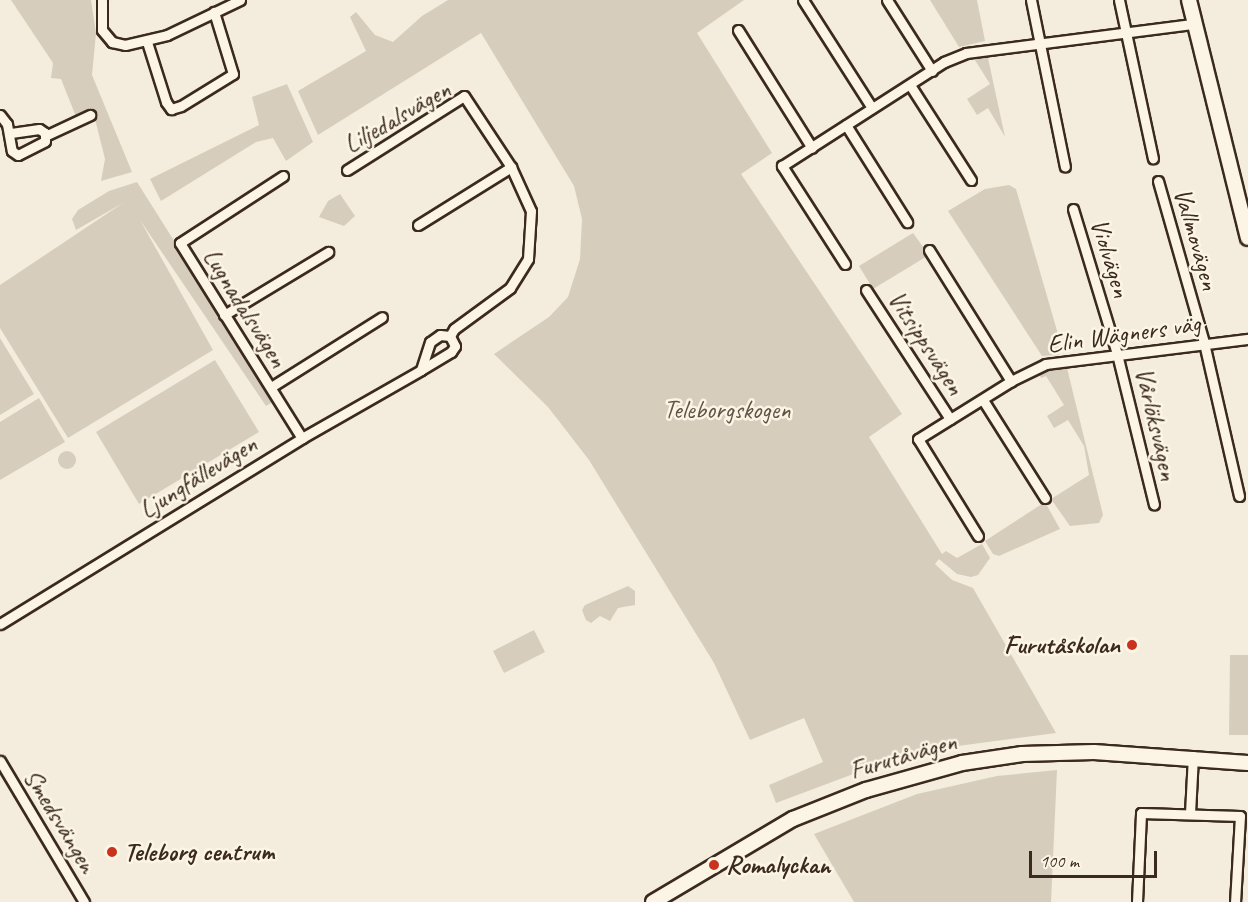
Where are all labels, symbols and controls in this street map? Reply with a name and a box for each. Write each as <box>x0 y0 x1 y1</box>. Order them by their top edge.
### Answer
street label: Liljedalsvägen <box>338 74 456 160</box>
street label: Vallmovägen <box>1167 184 1225 294</box>
street label: Violvägen <box>1083 215 1137 301</box>
street label: Lugnadalsvägen <box>196 243 294 373</box>
street label: Vitsippsvägen <box>881 285 971 401</box>
street label: Elin Wägners väg <box>1045 308 1203 360</box>
street label: Vårlöksvägen <box>1128 365 1184 483</box>
park label: Teleborgskogen <box>663 394 791 426</box>
street label: Ljungfällevägen <box>133 429 263 525</box>
place label: Furutåskolan <box>1004 629 1120 661</box>
marker: Furutåskolan <box>1125 638 1139 652</box>
street label: Furutåvägen <box>846 726 960 786</box>
street label: Smedsvängen <box>17 763 103 879</box>
place label: Teleborg centrum <box>124 836 275 868</box>
scale bar <box>1032 839 1160 877</box>
marker: Teleborg centrum <box>105 845 119 859</box>
place label: Romalyckan <box>726 849 830 881</box>
text: 100 m <box>1040 850 1079 872</box>
marker: Romalyckan <box>707 858 721 872</box>

